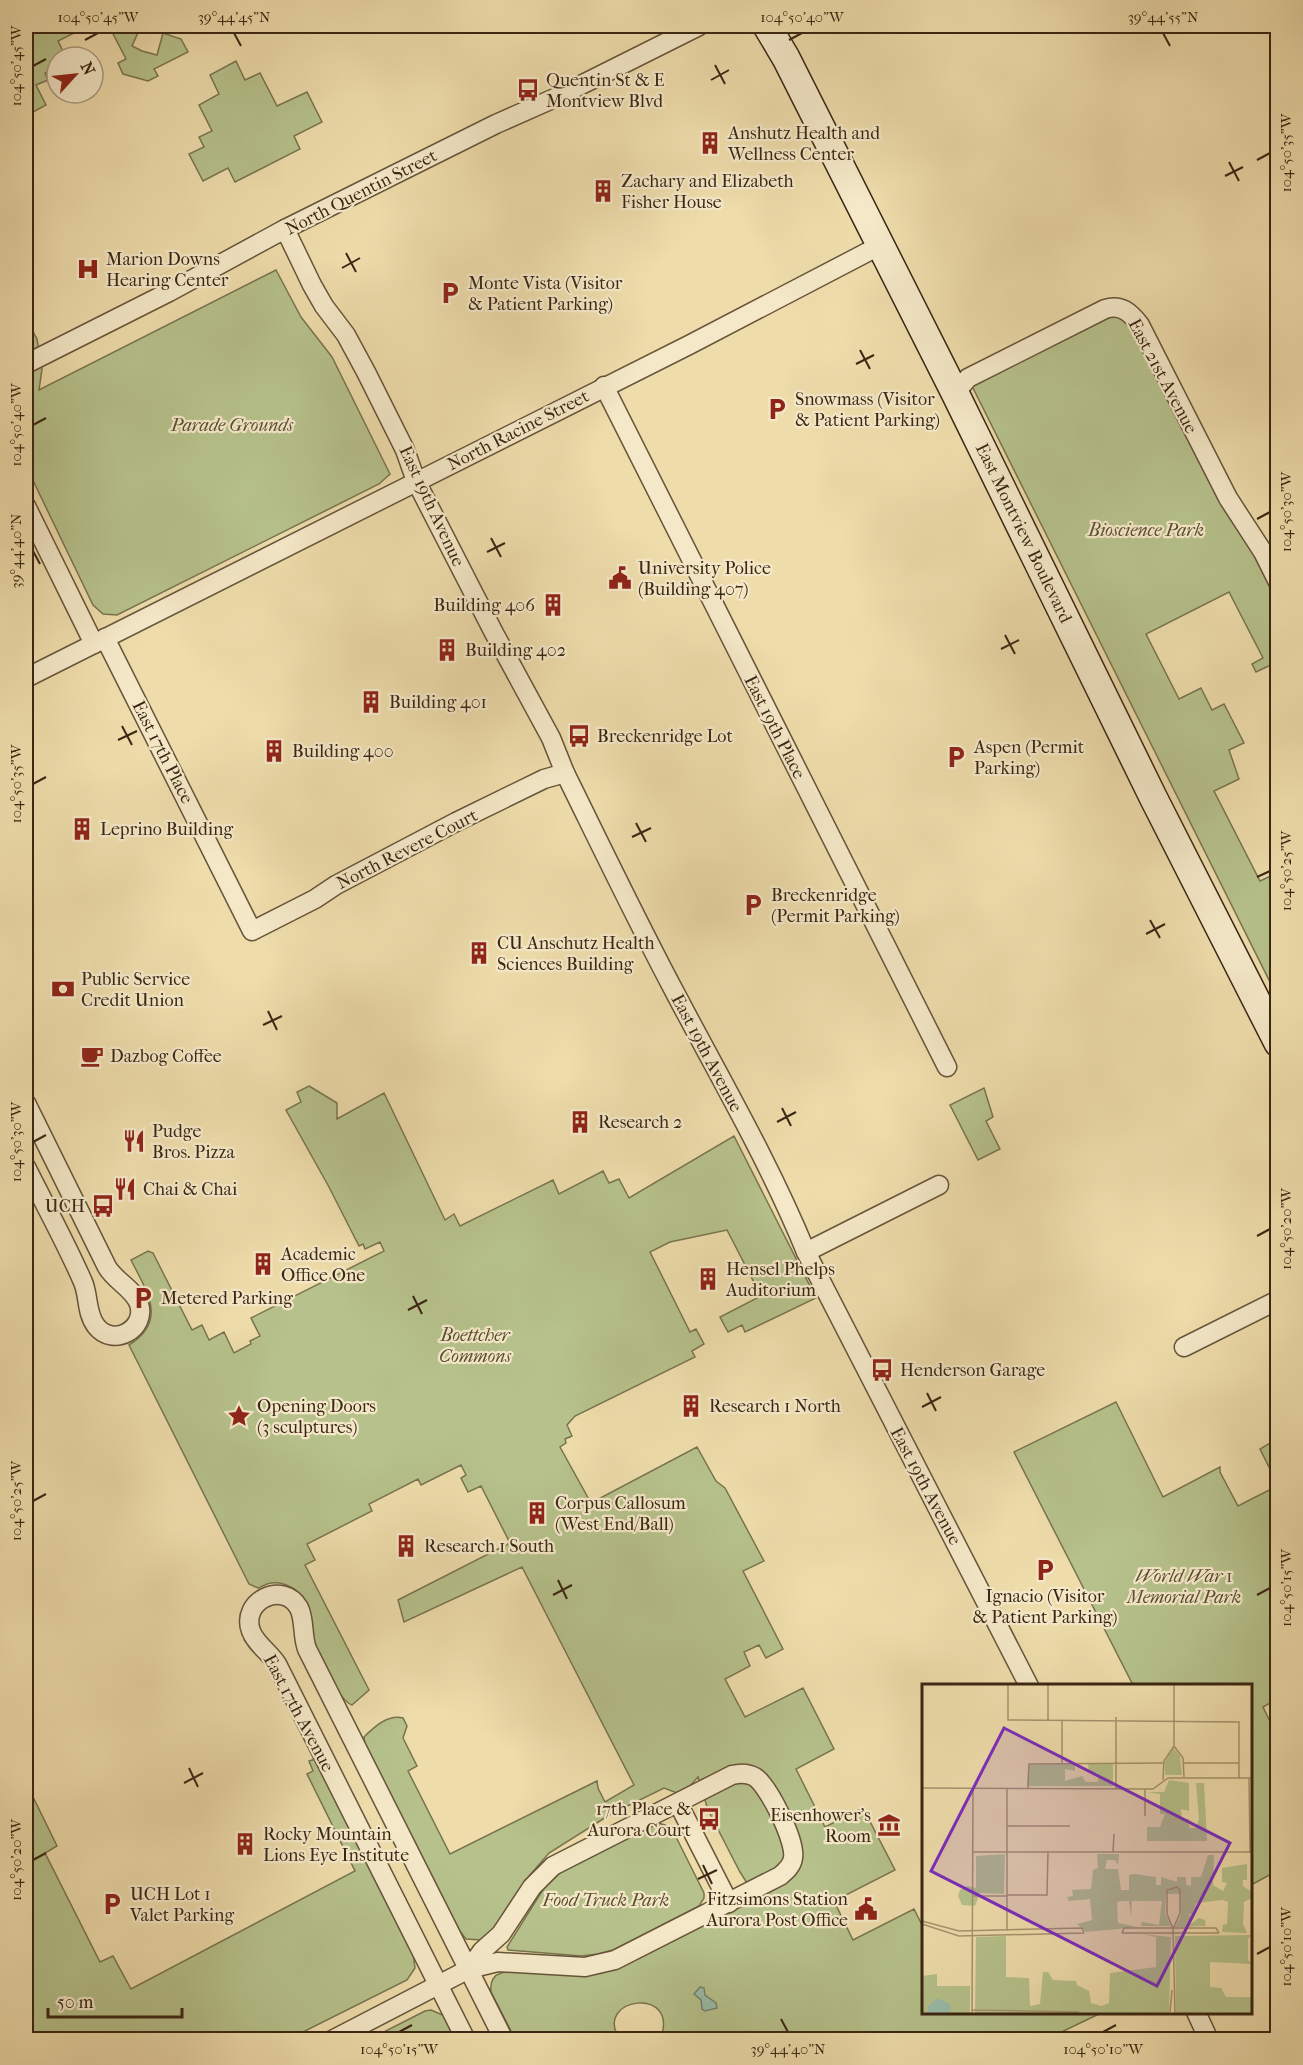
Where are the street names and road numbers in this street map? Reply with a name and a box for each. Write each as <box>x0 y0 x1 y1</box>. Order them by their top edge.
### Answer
street label: North Quentin Street <box>282 145 441 240</box>
street label: East 21st Avenue <box>1123 315 1202 437</box>
street label: North Racine Street <box>444 385 593 475</box>
street label: East Montview Boulevard <box>971 440 1076 627</box>
street label: East 19th Avenue <box>394 443 469 570</box>
street label: East 19th Place <box>739 672 810 783</box>
street label: East 17th Place <box>128 697 198 807</box>
street label: North Revere Court <box>333 805 482 894</box>
street label: East 19th Avenue <box>667 991 747 1116</box>
street label: East 19th Avenue <box>886 1424 966 1549</box>
street label: East 17th Avenue <box>259 1651 338 1776</box>

